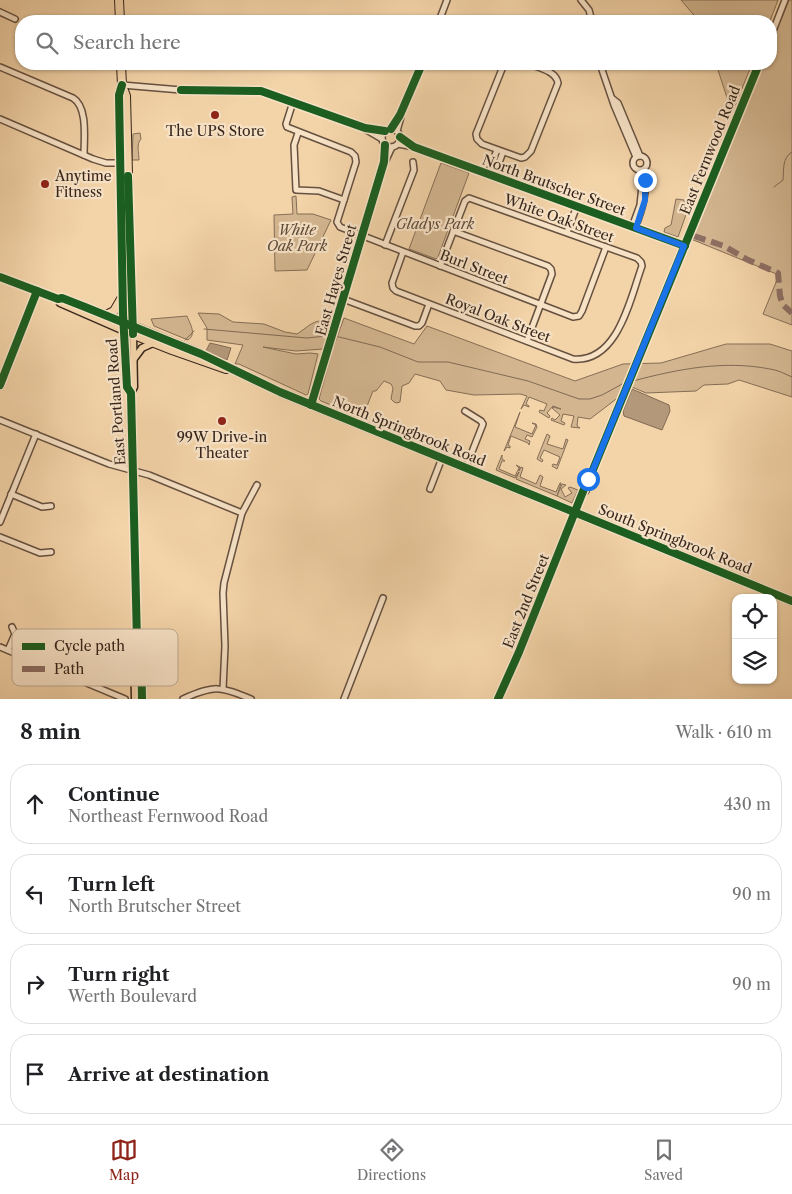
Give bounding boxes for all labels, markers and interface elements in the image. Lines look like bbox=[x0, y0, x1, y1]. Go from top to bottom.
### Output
search box bbox=[15, 15, 777, 70]
icon: search bbox=[33, 29, 61, 57]
text: Search here bbox=[73, 31, 181, 54]
street label: East Fernwood Road bbox=[676, 82, 744, 217]
marker: The UPS Store bbox=[209, 109, 221, 121]
place label: The UPS Store bbox=[166, 122, 264, 140]
street label: North Brutscher Street bbox=[480, 151, 628, 219]
place label: Anytime Fitness bbox=[54, 167, 112, 201]
route end bbox=[634, 169, 657, 192]
marker: Anytime Fitness bbox=[39, 178, 51, 190]
street label: White Oak Street bbox=[501, 189, 616, 246]
park label: Gladys Park bbox=[396, 215, 475, 233]
park label: White Oak Park bbox=[267, 221, 328, 255]
street label: East Hayes Street bbox=[311, 222, 361, 338]
street label: Burl Street bbox=[437, 246, 511, 288]
street label: Royal Oak Street bbox=[443, 290, 553, 346]
street label: East Portland Road bbox=[103, 337, 129, 466]
street label: North Springbrook Road bbox=[330, 392, 489, 470]
marker: 99W Drive-in Theater bbox=[216, 415, 228, 427]
place label: 99W Drive-in Theater bbox=[177, 428, 268, 462]
route start bbox=[577, 468, 600, 491]
street label: South Springbrook Road bbox=[596, 500, 755, 578]
street label: East 2nd Street bbox=[499, 551, 553, 651]
map controls bbox=[732, 594, 777, 684]
button: locate bbox=[732, 594, 777, 639]
legend bbox=[12, 629, 178, 686]
text: Cycle path bbox=[54, 637, 125, 655]
button: layers bbox=[732, 639, 777, 684]
text: Path bbox=[54, 660, 84, 678]
text: 8 min bbox=[20, 719, 81, 744]
text: Walk · 610 m bbox=[675, 722, 772, 742]
text: Continue bbox=[68, 783, 160, 806]
icon: ahead bbox=[21, 790, 49, 818]
text: 430 m bbox=[724, 794, 771, 814]
text: Northeast Fernwood Road bbox=[68, 806, 268, 826]
text: Turn left bbox=[68, 873, 155, 896]
icon: left bbox=[21, 880, 49, 908]
text: 90 m bbox=[732, 884, 771, 904]
text: North Brutscher Street bbox=[68, 896, 241, 916]
text: Turn right bbox=[68, 963, 169, 986]
icon: right bbox=[21, 970, 49, 998]
text: 90 m bbox=[732, 974, 771, 994]
text: Werth Boulevard bbox=[68, 986, 197, 1006]
icon: arrive bbox=[21, 1060, 49, 1088]
text: Arrive at destination bbox=[68, 1063, 269, 1086]
tab: Map bbox=[109, 1136, 139, 1184]
tab: Directions bbox=[357, 1136, 426, 1184]
tab: Saved bbox=[644, 1136, 683, 1184]

